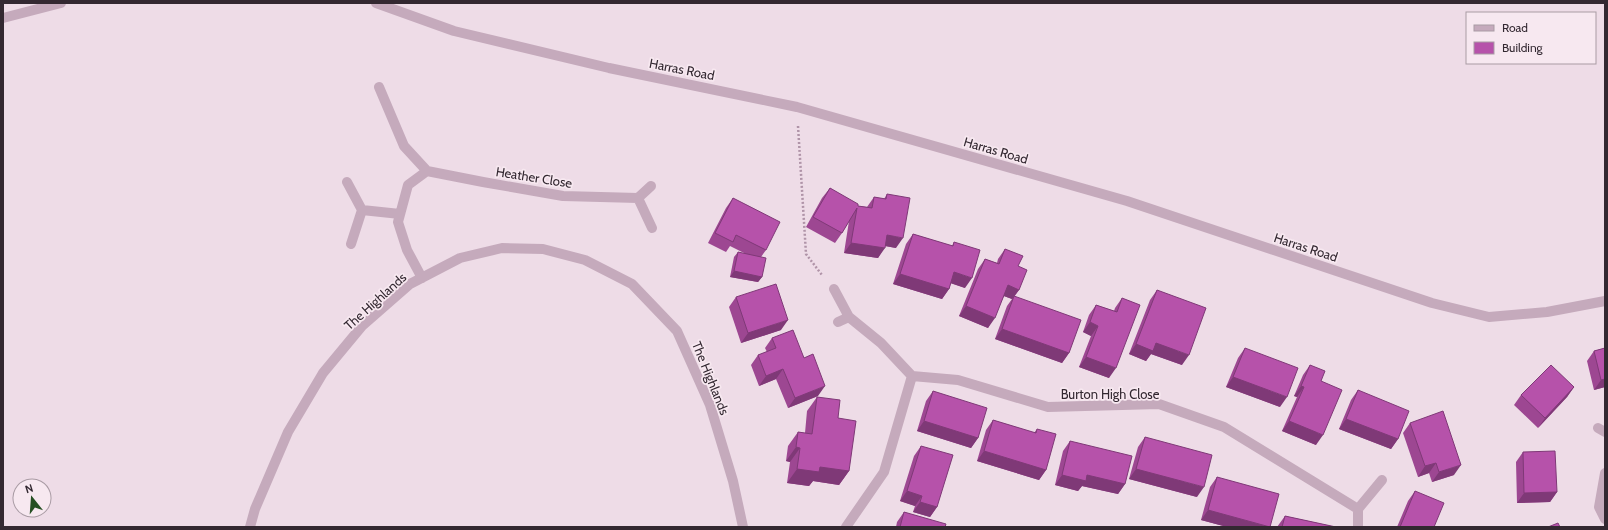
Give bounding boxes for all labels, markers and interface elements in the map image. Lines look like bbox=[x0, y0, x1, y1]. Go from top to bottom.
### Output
legend bbox=[1466, 12, 1596, 64]
text: Road bbox=[1502, 20, 1528, 35]
text: Building bbox=[1502, 40, 1544, 55]
street label: Harras Road bbox=[648, 55, 716, 83]
street label: Harras Road bbox=[962, 133, 1030, 167]
street label: Heather Close bbox=[495, 163, 574, 191]
street label: Harras Road bbox=[1272, 229, 1340, 265]
street label: The Highlands bbox=[341, 269, 410, 333]
street label: The Highlands bbox=[689, 339, 733, 418]
street label: Burton High Close bbox=[1061, 386, 1160, 402]
north arrow bbox=[12, 478, 52, 518]
text: N bbox=[23, 481, 35, 496]

